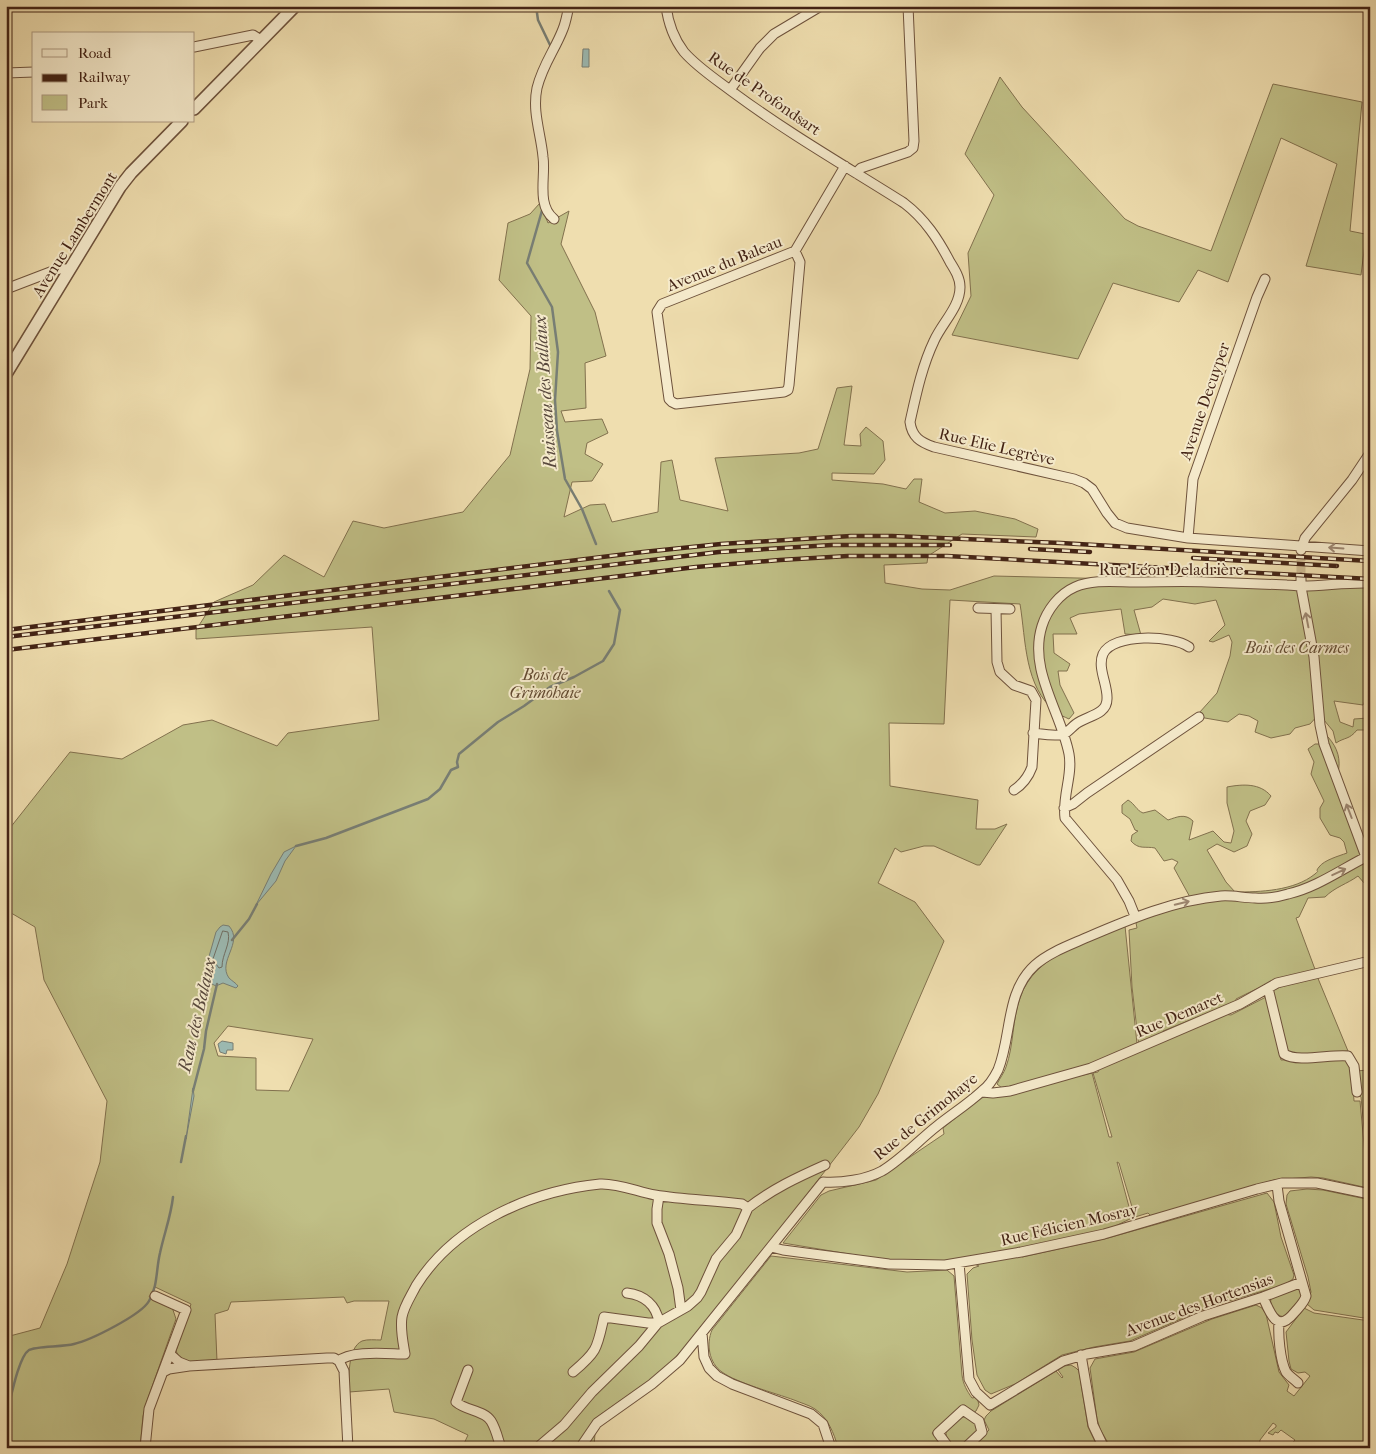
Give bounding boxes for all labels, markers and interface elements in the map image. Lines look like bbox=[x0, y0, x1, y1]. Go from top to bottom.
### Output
legend bbox=[32, 32, 195, 122]
text: Road bbox=[78, 44, 112, 62]
street label: Rue de Profondsart bbox=[705, 48, 825, 139]
text: Railway bbox=[78, 68, 131, 86]
text: Park bbox=[78, 94, 108, 112]
street label: Avenue Lambermont bbox=[28, 168, 121, 301]
street label: Avenue du Baleau bbox=[663, 232, 785, 296]
water label: Ruisseau des Ballaux bbox=[530, 314, 561, 470]
street label: Avenue Decuyper bbox=[1175, 340, 1234, 463]
street label: Rue Elie Legrève bbox=[937, 424, 1057, 469]
one-way arrow bbox=[1328, 544, 1344, 553]
street label: Rue Léon Deladrière bbox=[1099, 560, 1243, 579]
one-way arrow bbox=[1302, 612, 1311, 628]
park label: Bois des Carmes bbox=[1244, 638, 1350, 657]
park label: Bois de Grimohaie bbox=[510, 665, 581, 702]
one-way arrow bbox=[1344, 804, 1353, 820]
one-way arrow bbox=[1331, 867, 1346, 876]
one-way arrow bbox=[1174, 898, 1190, 908]
water label: Rau des Balaux bbox=[174, 955, 221, 1075]
street label: Rue Demaret bbox=[1133, 987, 1226, 1041]
street label: Rue de Grimohaye bbox=[870, 1069, 981, 1164]
street label: Rue Félicien Mosray bbox=[999, 1199, 1140, 1250]
street label: Avenue des Hortensias bbox=[1122, 1269, 1275, 1340]

